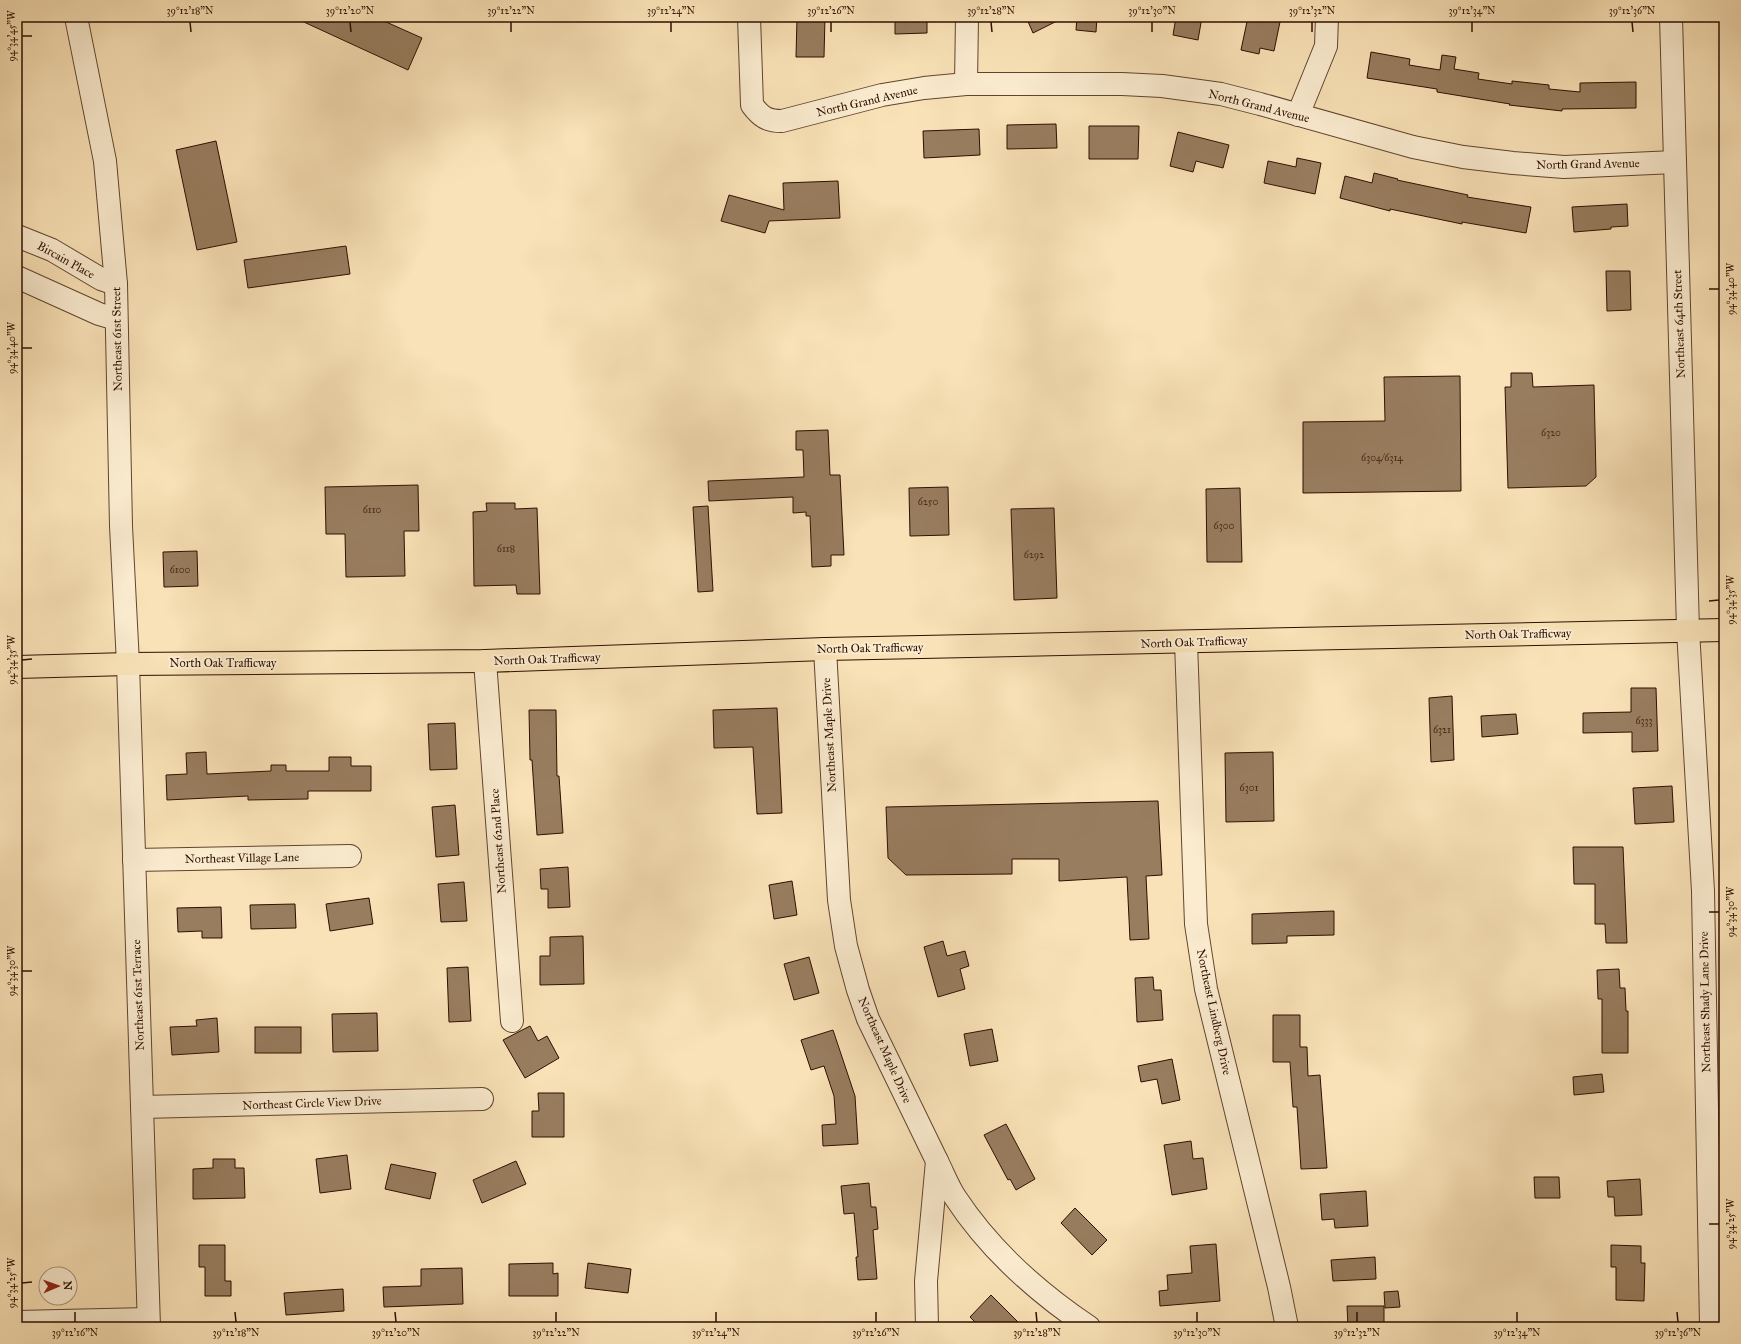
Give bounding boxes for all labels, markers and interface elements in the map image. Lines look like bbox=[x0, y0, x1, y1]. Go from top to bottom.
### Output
text: 39°12'18"N bbox=[167, 5, 214, 17]
text: 39°12'20"N bbox=[326, 5, 375, 17]
text: 39°12'22"N bbox=[487, 5, 535, 17]
text: 39°12'24"N bbox=[647, 5, 696, 17]
text: 39°12'26"N bbox=[807, 5, 855, 17]
text: 39°12'28"N bbox=[967, 5, 1015, 17]
text: 39°12'30"N bbox=[1128, 5, 1176, 17]
text: 39°12'32"N bbox=[1289, 5, 1336, 17]
text: 39°12'34"N bbox=[1448, 5, 1496, 17]
text: 39°12'36"N bbox=[1609, 5, 1656, 17]
text: 94°34'45"W bbox=[6, 10, 18, 62]
street label: North Grand Avenue bbox=[815, 83, 919, 119]
street label: North Grand Avenue bbox=[1207, 87, 1311, 125]
street label: North Grand Avenue bbox=[1536, 156, 1640, 172]
street label: Bircain Place bbox=[35, 239, 97, 281]
text: 94°34'40"W bbox=[1725, 262, 1737, 315]
street label: Northeast 64th Street bbox=[1670, 269, 1688, 379]
street label: Northeast 61st Street bbox=[109, 286, 125, 391]
text: 94°34'40"W bbox=[6, 321, 18, 374]
house number: 6320 bbox=[1541, 427, 1561, 439]
house number: 6304/6314 bbox=[1361, 452, 1403, 464]
house number: 6250 bbox=[918, 496, 938, 508]
house number: 6110 bbox=[363, 504, 382, 516]
house number: 6300 bbox=[1214, 520, 1235, 532]
house number: 6118 bbox=[497, 543, 515, 555]
house number: 6292 bbox=[1024, 549, 1044, 561]
house number: 6100 bbox=[170, 564, 190, 576]
text: 94°34'35"W bbox=[1725, 575, 1737, 625]
street label: North Oak Trafficway bbox=[1464, 626, 1572, 642]
street label: North Oak Trafficway bbox=[1140, 633, 1248, 651]
text: 94°34'35"W bbox=[6, 635, 18, 685]
street label: North Oak Trafficway bbox=[816, 640, 924, 656]
street label: North Oak Trafficway bbox=[493, 650, 601, 668]
street label: North Oak Trafficway bbox=[170, 656, 277, 670]
street label: Northeast Maple Drive bbox=[819, 677, 839, 793]
house number: 6333 bbox=[1635, 715, 1653, 727]
house number: 6321 bbox=[1433, 724, 1451, 736]
house number: 6301 bbox=[1240, 782, 1258, 794]
street label: Northeast 62nd Place bbox=[487, 788, 509, 894]
street label: Northeast Village Lane bbox=[185, 850, 299, 867]
text: 94°34'30"W bbox=[1725, 886, 1737, 937]
street label: Northeast Shady Lane Drive bbox=[1697, 931, 1713, 1073]
street label: Northeast 61st Terrace bbox=[129, 939, 147, 1051]
text: 94°34'30"W bbox=[6, 945, 18, 996]
street label: Northeast Lindberg Drive bbox=[1193, 948, 1234, 1077]
street label: Northeast Maple Drive bbox=[855, 995, 915, 1105]
street label: Northeast Circle View Drive bbox=[242, 1094, 382, 1112]
text: 94°34'25"W bbox=[1725, 1198, 1737, 1249]
text: 94°34'25"W bbox=[6, 1257, 18, 1308]
north arrow bbox=[38, 1266, 78, 1306]
text: N bbox=[61, 1281, 74, 1291]
text: 39°12'16"N bbox=[52, 1327, 99, 1339]
text: 39°12'18"N bbox=[213, 1327, 260, 1339]
text: 39°12'20"N bbox=[372, 1327, 421, 1339]
text: 39°12'22"N bbox=[532, 1327, 580, 1339]
text: 39°12'24"N bbox=[692, 1327, 741, 1339]
text: 39°12'26"N bbox=[852, 1327, 900, 1339]
text: 39°12'28"N bbox=[1013, 1327, 1061, 1339]
text: 39°12'30"N bbox=[1173, 1327, 1221, 1339]
text: 39°12'32"N bbox=[1334, 1327, 1381, 1339]
text: 39°12'34"N bbox=[1493, 1327, 1541, 1339]
text: 39°12'36"N bbox=[1655, 1327, 1702, 1339]

